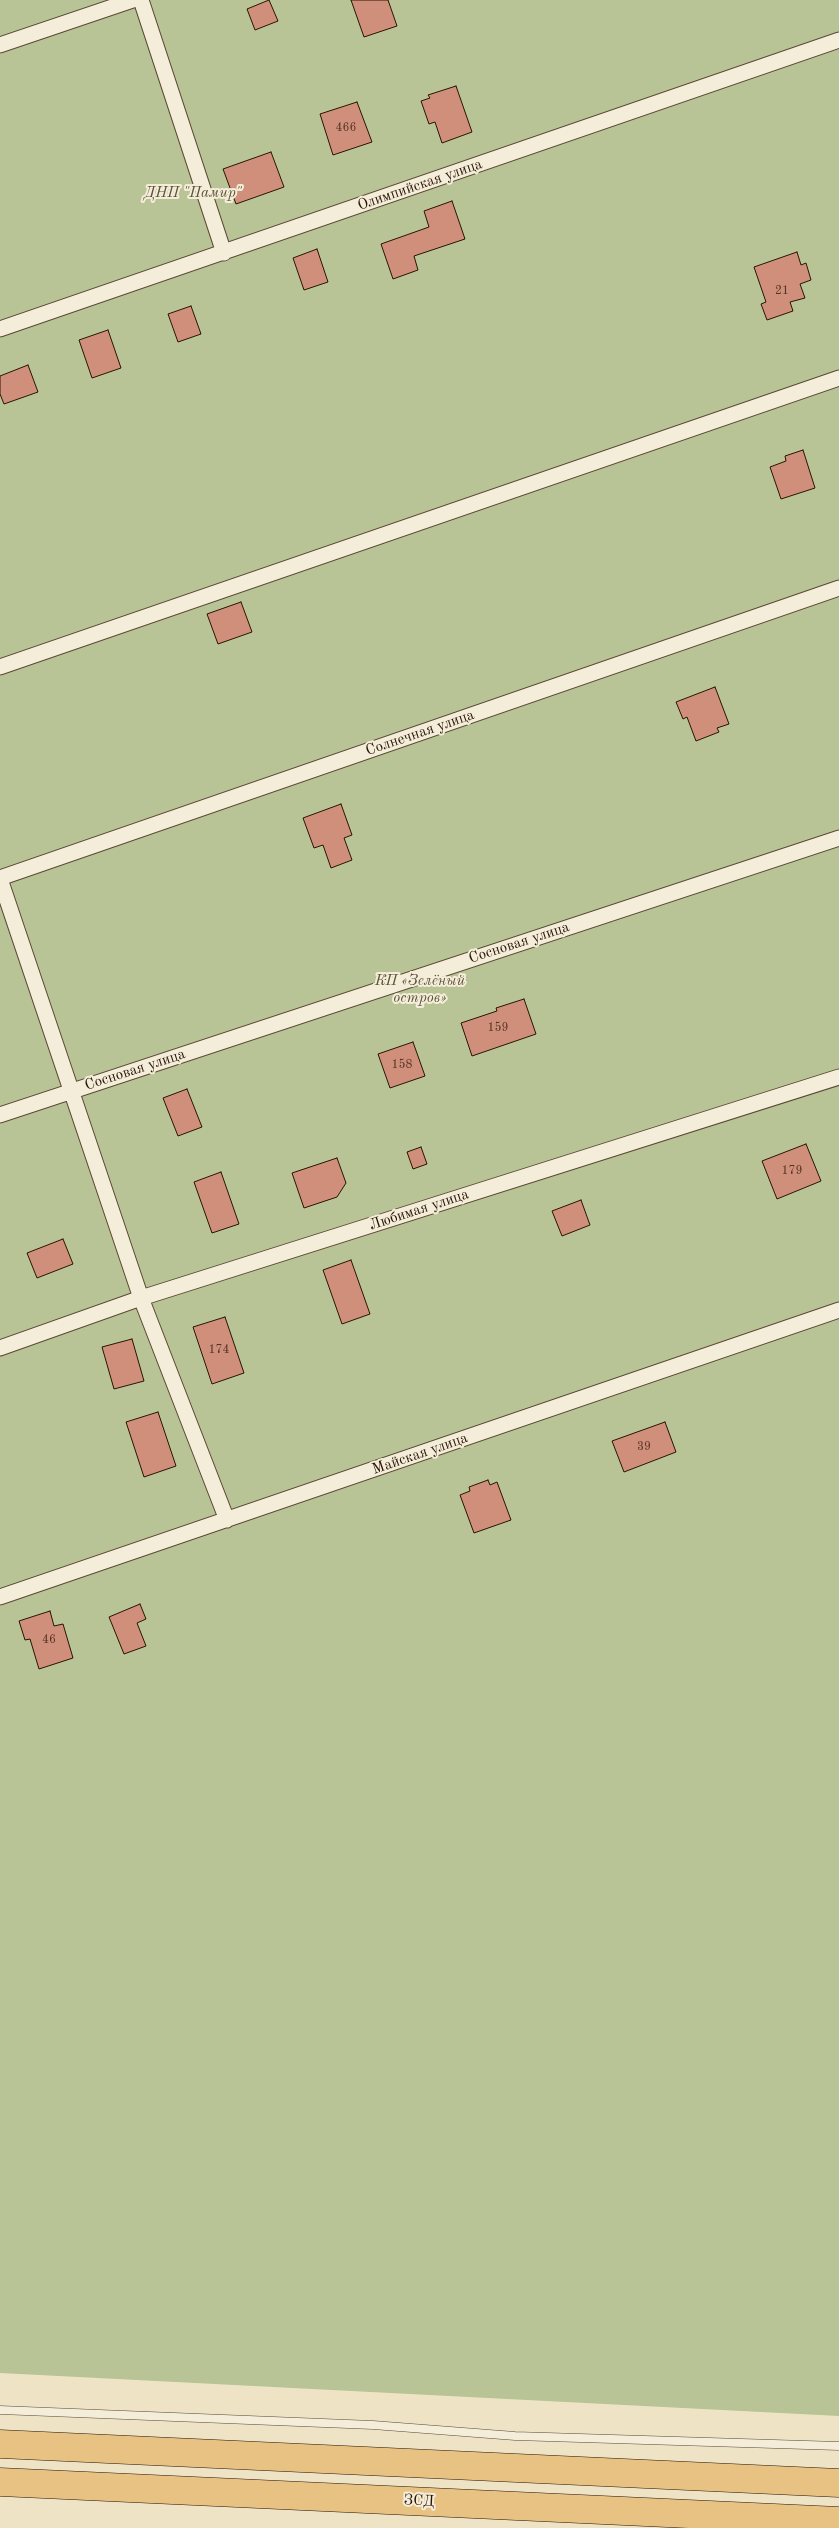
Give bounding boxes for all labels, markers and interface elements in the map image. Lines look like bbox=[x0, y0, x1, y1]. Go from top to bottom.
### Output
house number: 466 bbox=[336, 121, 356, 135]
street label: Олимпийская улица bbox=[355, 155, 485, 215]
park label: ДНП "Памир" bbox=[144, 184, 242, 202]
house number: 21 bbox=[775, 284, 789, 298]
street label: Солнечная улица bbox=[363, 706, 477, 760]
street label: Сосновая улица bbox=[466, 918, 572, 968]
park label: КП «Зелёный остров» bbox=[375, 972, 465, 1007]
house number: 159 bbox=[488, 1021, 508, 1035]
street label: Сосновая улица bbox=[82, 1045, 188, 1095]
house number: 158 bbox=[392, 1058, 412, 1072]
house number: 179 bbox=[782, 1164, 802, 1178]
street label: Любимая улица bbox=[367, 1185, 471, 1235]
house number: 174 bbox=[209, 1343, 229, 1357]
street label: Майская улица bbox=[370, 1429, 470, 1479]
house number: 39 bbox=[637, 1440, 651, 1454]
house number: 46 bbox=[42, 1633, 56, 1647]
street label: ЗСД bbox=[403, 2491, 435, 2511]

